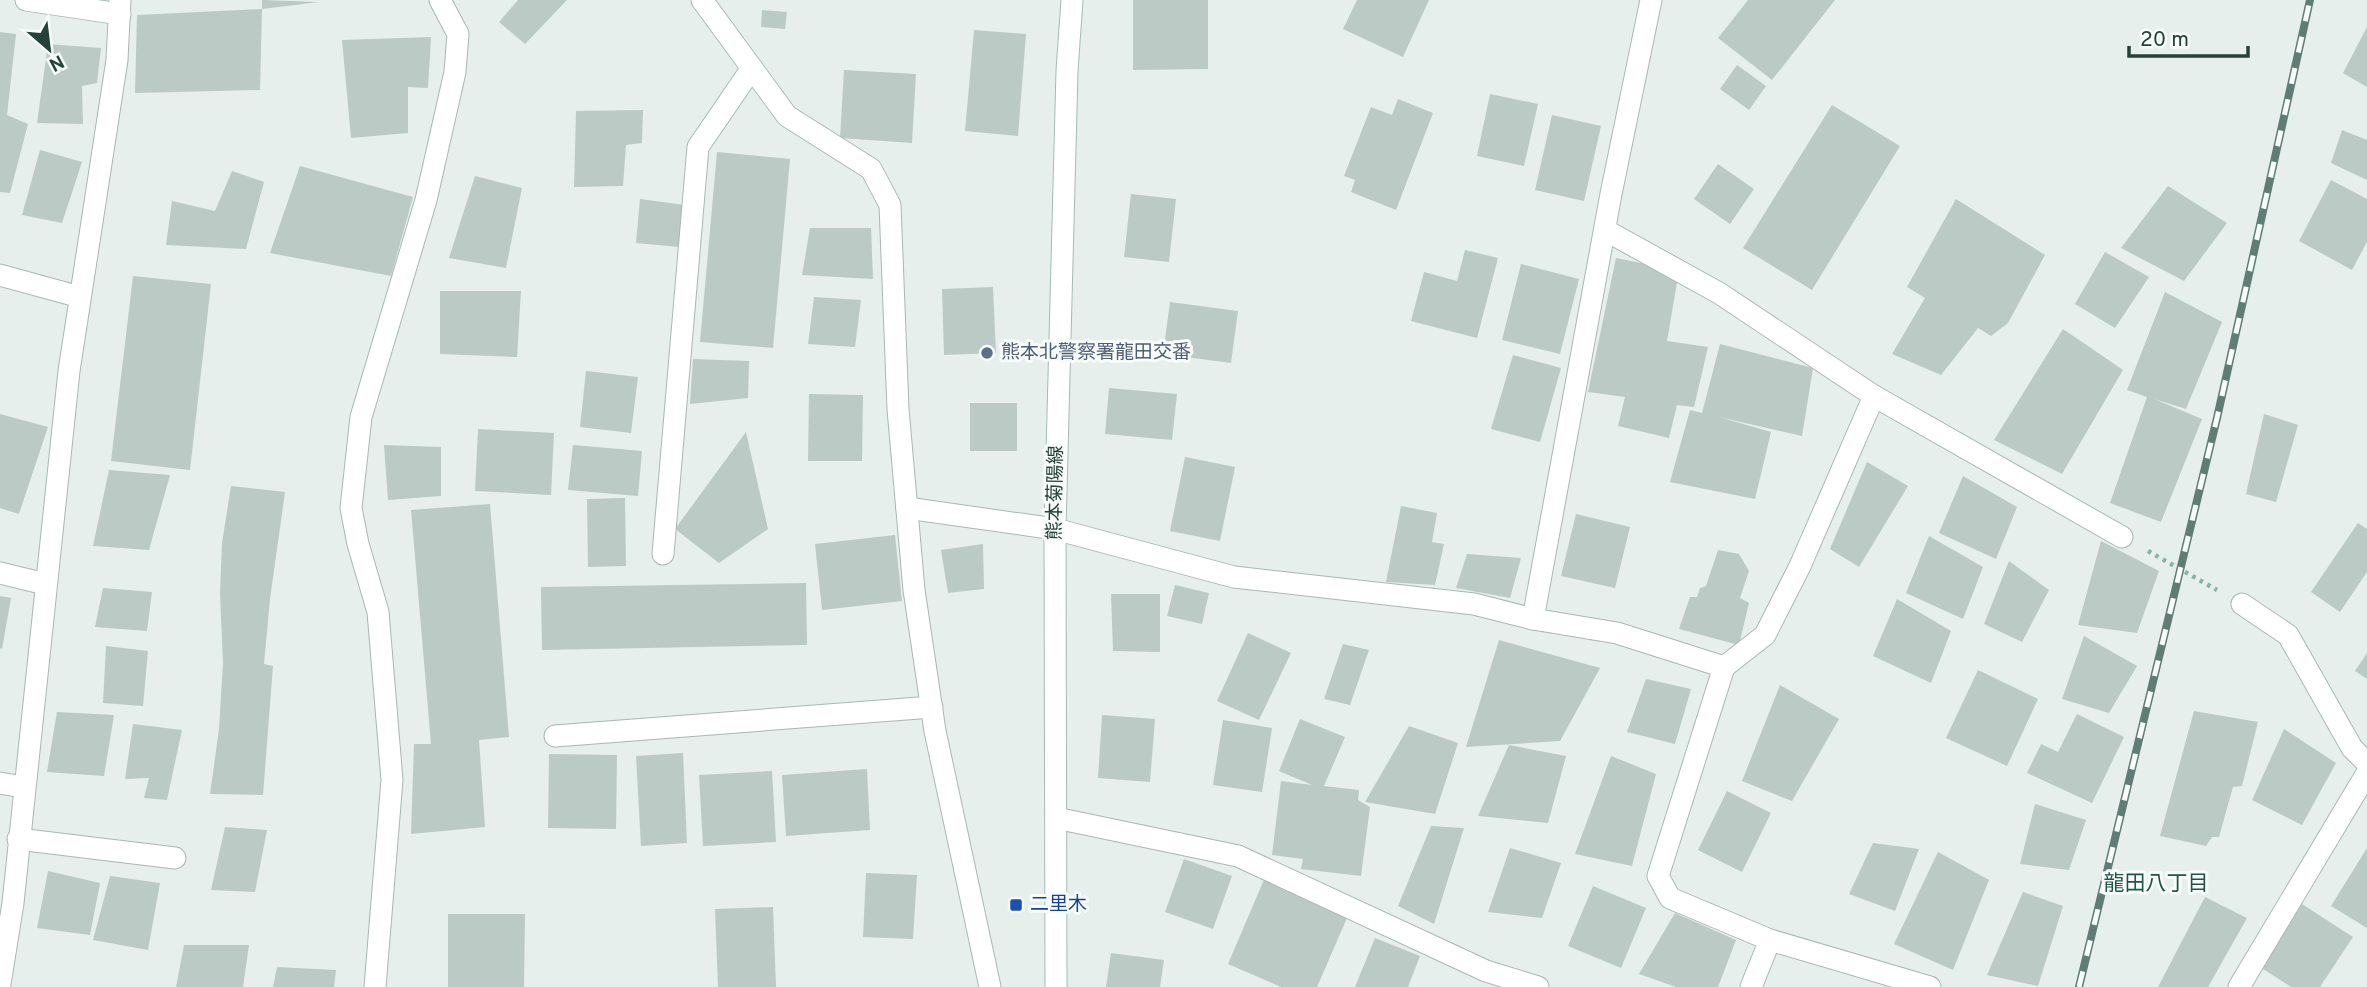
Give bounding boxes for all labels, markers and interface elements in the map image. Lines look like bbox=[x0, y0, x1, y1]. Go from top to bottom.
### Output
north arrow bbox=[14, 14, 84, 84]
scale bar bbox=[2129, 14, 2248, 58]
text: 20 m bbox=[2140, 27, 2189, 54]
text: N bbox=[44, 48, 68, 76]
place label: 熊本北警察署龍田交番 bbox=[1001, 341, 1191, 365]
marker: 熊本北警察署龍田交番 bbox=[979, 345, 995, 361]
street label: 熊本菊陽線 bbox=[1043, 445, 1069, 541]
district label: 龍田八丁目 bbox=[2104, 871, 2209, 898]
place label: 二里木 bbox=[1030, 893, 1087, 917]
marker: 二里木 bbox=[1008, 897, 1024, 913]

